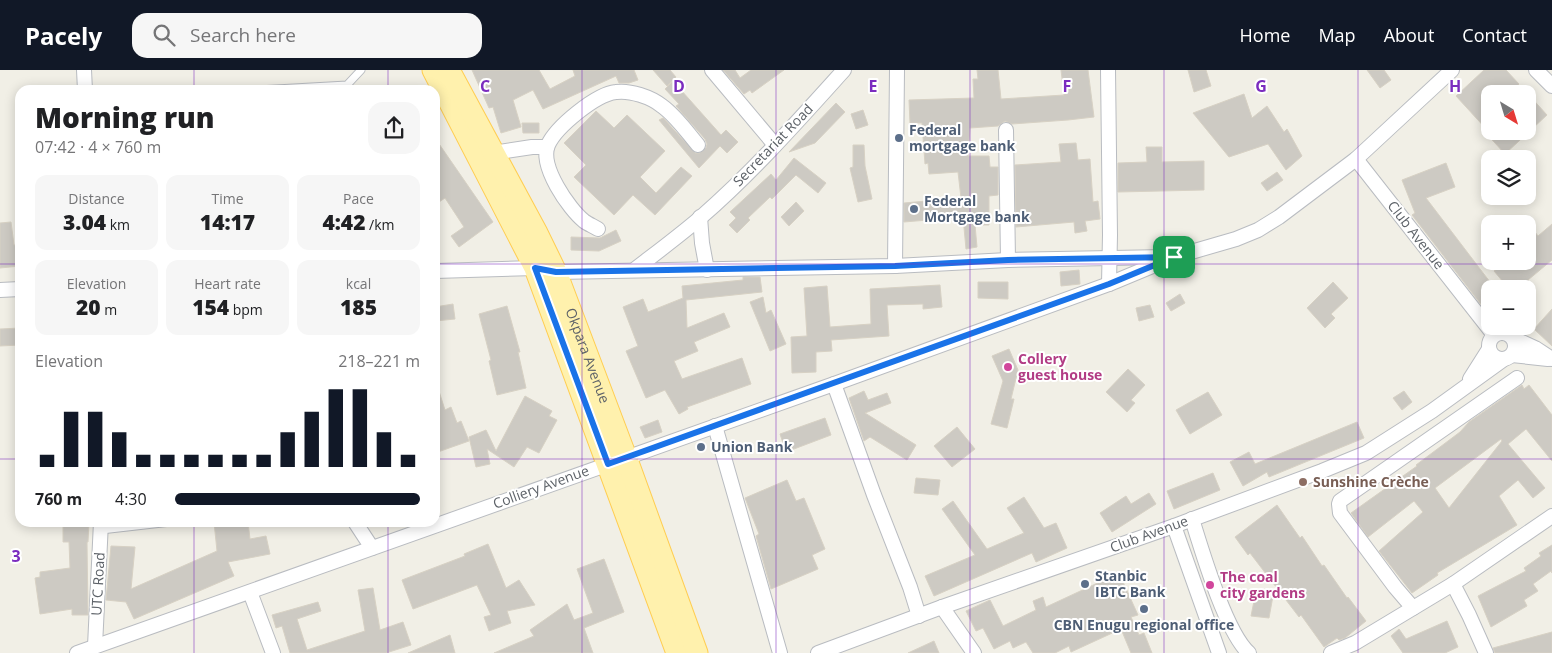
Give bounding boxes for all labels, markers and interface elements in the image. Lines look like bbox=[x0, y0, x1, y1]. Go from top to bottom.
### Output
search box bbox=[132, 13, 482, 58]
text: Pacely bbox=[25, 19, 102, 52]
icon: search bbox=[150, 21, 178, 49]
text: Search here bbox=[190, 22, 296, 48]
text: Home bbox=[1240, 23, 1290, 47]
text: Map bbox=[1318, 23, 1356, 47]
text: About bbox=[1384, 23, 1434, 47]
text: Contact bbox=[1462, 23, 1527, 47]
text: C bbox=[480, 75, 490, 97]
text: D bbox=[673, 75, 685, 97]
text: E bbox=[869, 75, 878, 97]
text: F bbox=[1063, 75, 1071, 97]
text: G bbox=[1255, 75, 1267, 97]
text: H bbox=[1449, 75, 1461, 97]
north arrow bbox=[1481, 85, 1536, 140]
map controls bbox=[1481, 85, 1536, 335]
text: Morning run bbox=[35, 98, 215, 136]
street label: Secretariat Road bbox=[728, 99, 817, 190]
button: share bbox=[368, 102, 420, 154]
place label: Federal mortgage bank bbox=[909, 120, 1016, 155]
marker: Federal mortgage bank bbox=[893, 132, 905, 144]
text: 07:42 · 4 × 760 m bbox=[35, 136, 161, 158]
button: layers bbox=[1481, 150, 1536, 205]
text: Distance bbox=[68, 189, 125, 208]
text: Time bbox=[211, 189, 244, 208]
text: Pace bbox=[343, 189, 374, 208]
place label: Federal Mortgage bank bbox=[924, 191, 1030, 226]
street label: Club Avenue bbox=[1384, 197, 1449, 273]
marker: Federal Mortgage bank bbox=[908, 203, 920, 215]
text: 3.04 bbox=[63, 208, 106, 236]
text: 14:17 bbox=[200, 208, 255, 236]
text: 4:42 bbox=[322, 208, 365, 236]
text: km bbox=[106, 215, 130, 234]
text: /km bbox=[365, 215, 395, 234]
button: + bbox=[1481, 215, 1536, 270]
pin bbox=[1153, 236, 1195, 278]
icon: arrive bbox=[1160, 243, 1188, 271]
text: Elevation bbox=[67, 274, 126, 293]
text: Heart rate bbox=[194, 274, 261, 293]
text: kcal bbox=[346, 274, 371, 293]
button: − bbox=[1481, 280, 1536, 335]
text: 20 bbox=[76, 293, 101, 321]
text: 154 bbox=[192, 293, 229, 321]
text: 185 bbox=[340, 293, 377, 321]
text: m bbox=[101, 300, 117, 319]
text: bpm bbox=[229, 300, 263, 319]
street label: Okpara Avenue bbox=[561, 305, 615, 406]
place label: Collery guest house bbox=[1018, 349, 1102, 384]
text: Elevation bbox=[35, 350, 103, 372]
text: 218–221 m bbox=[338, 350, 420, 372]
marker: Collery guest house bbox=[1002, 361, 1014, 373]
place label: Union Bank bbox=[711, 437, 793, 456]
marker: Union Bank bbox=[695, 441, 707, 453]
street label: Colliery Avenue bbox=[490, 460, 592, 513]
place label: Sunshine Crèche bbox=[1313, 472, 1429, 491]
marker: Sunshine Crèche bbox=[1297, 476, 1309, 488]
text: 760 m bbox=[35, 488, 82, 510]
text: 4:30 bbox=[115, 488, 147, 510]
street label: Club Avenue bbox=[1107, 511, 1191, 556]
text: 3 bbox=[11, 545, 21, 567]
street label: UTC Road bbox=[86, 552, 109, 616]
place label: Stanbic IBTC Bank bbox=[1095, 566, 1166, 601]
place label: The coal city gardens bbox=[1220, 567, 1305, 602]
marker: Stanbic IBTC Bank bbox=[1079, 578, 1091, 590]
marker: The coal city gardens bbox=[1204, 579, 1216, 591]
marker: CBN Enugu regional office bbox=[1138, 603, 1150, 615]
place label: CBN Enugu regional office bbox=[1054, 615, 1234, 634]

